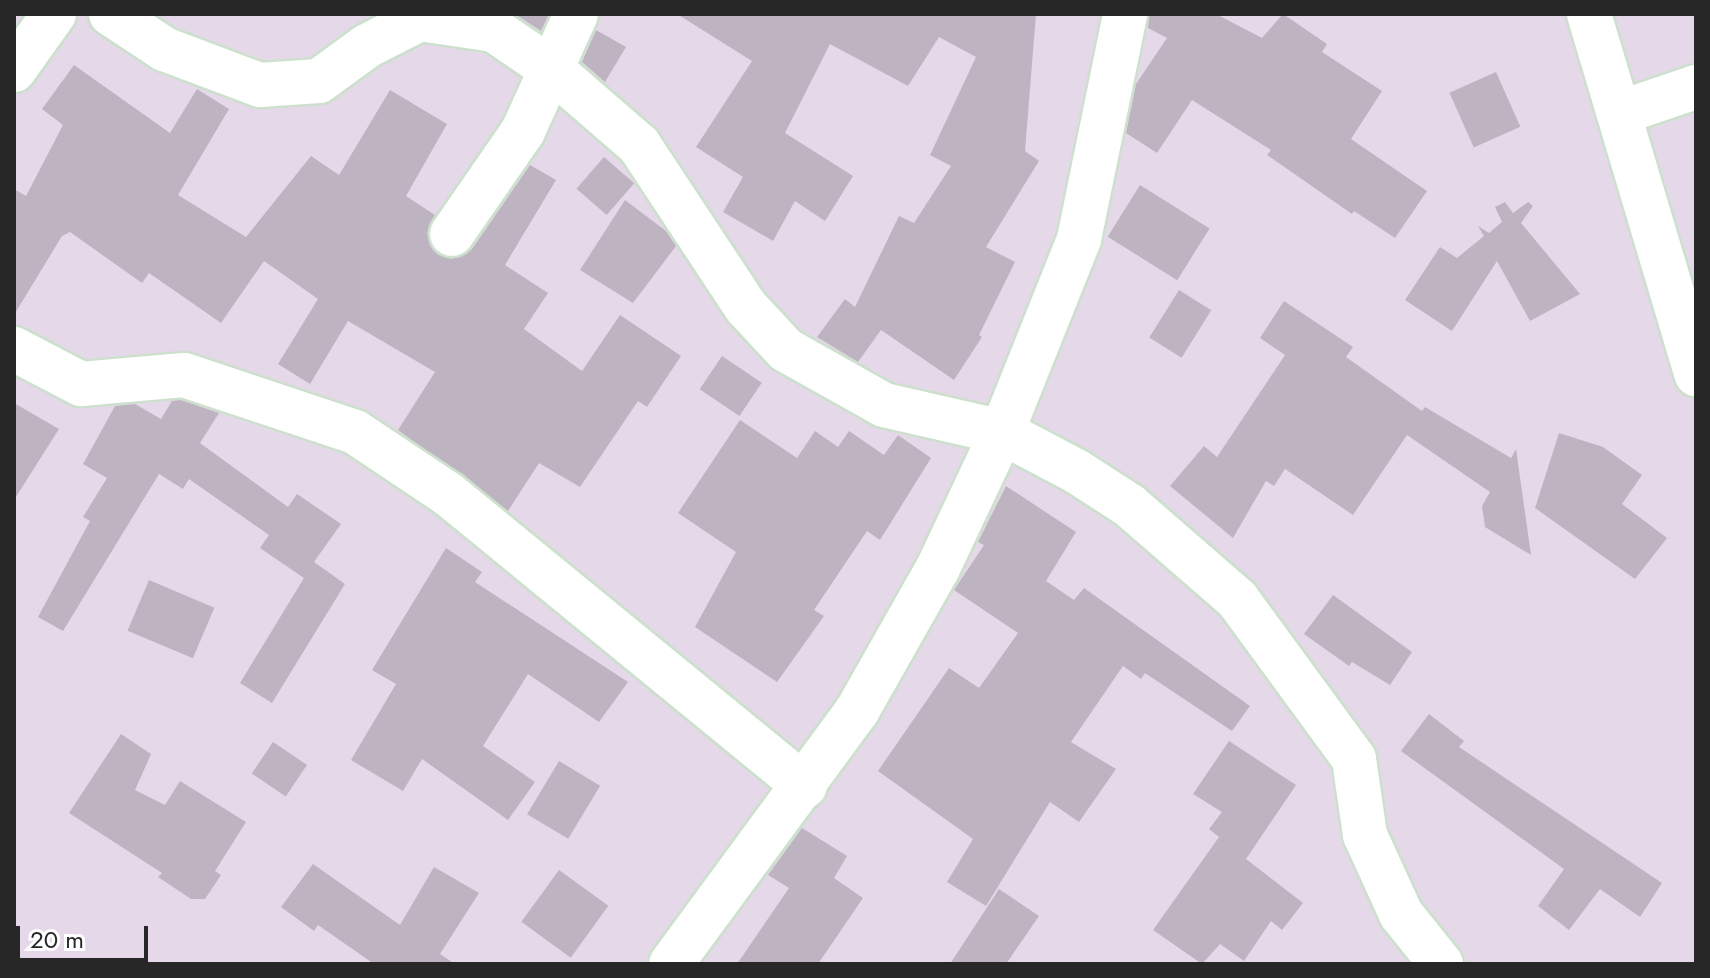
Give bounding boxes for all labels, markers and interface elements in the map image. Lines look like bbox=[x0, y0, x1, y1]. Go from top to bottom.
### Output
scale bar bbox=[20, 910, 152, 960]
text: 20 m bbox=[30, 922, 84, 957]

